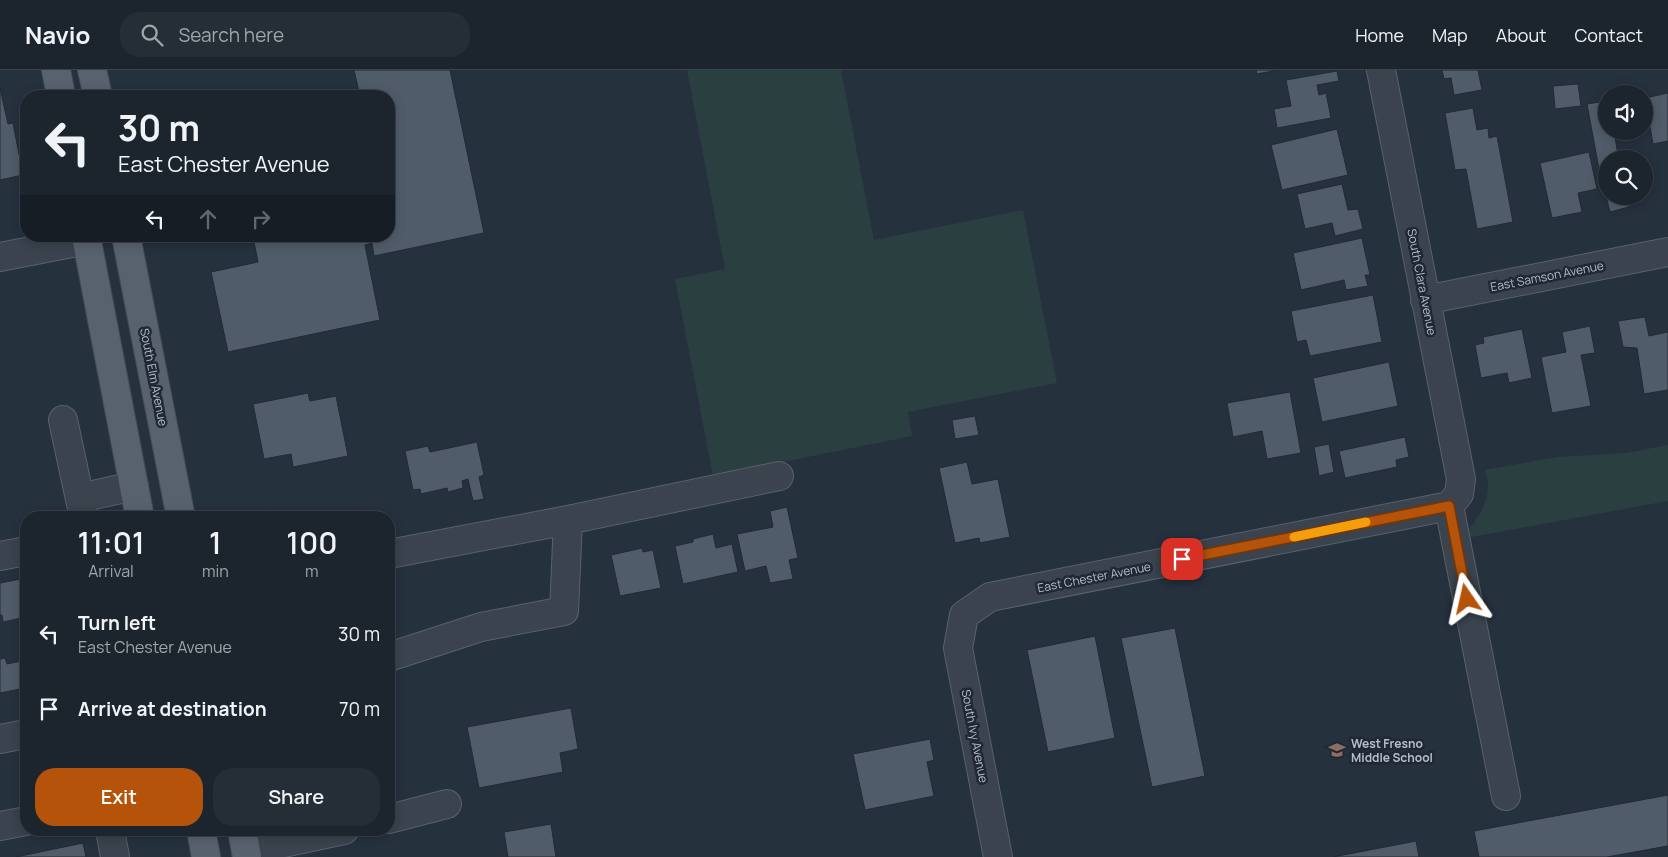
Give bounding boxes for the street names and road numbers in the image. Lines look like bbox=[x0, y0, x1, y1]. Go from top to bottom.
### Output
street label: South Clara Avenue bbox=[1403, 227, 1441, 337]
street label: East Samson Avenue bbox=[1489, 257, 1605, 295]
street label: South Elm Avenue bbox=[136, 327, 172, 427]
street label: East Chester Avenue bbox=[1036, 558, 1152, 596]
street label: South Ivy Avenue bbox=[958, 688, 992, 784]

